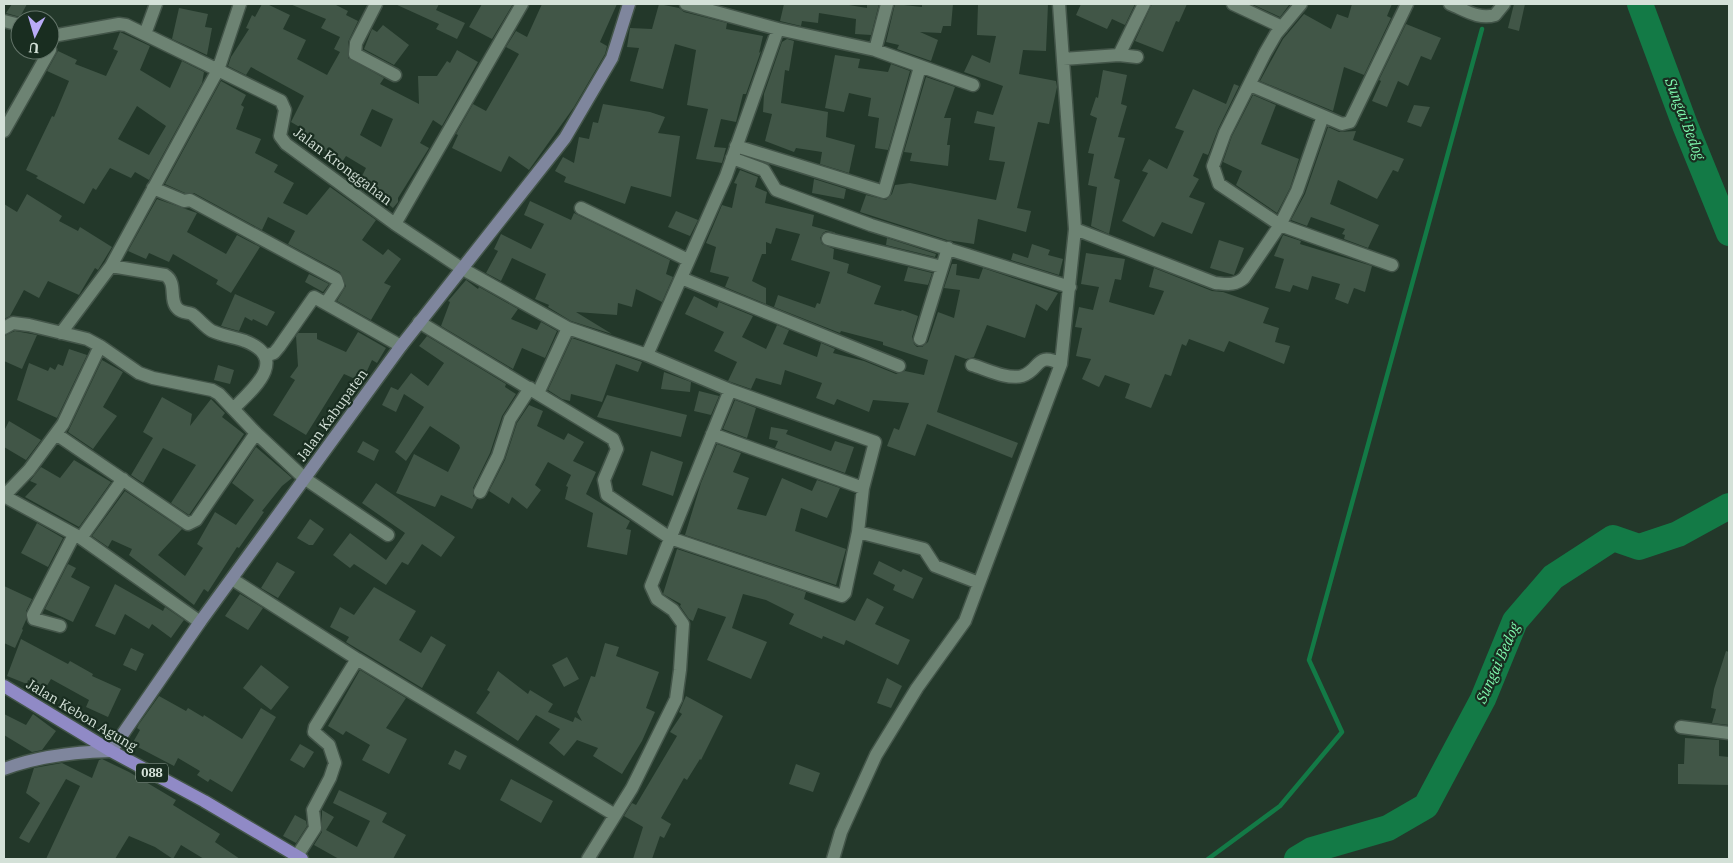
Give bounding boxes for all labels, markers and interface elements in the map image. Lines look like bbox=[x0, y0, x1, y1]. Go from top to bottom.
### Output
north arrow bbox=[10, 10, 60, 60]
text: U bbox=[27, 38, 40, 57]
water label: Sungai Bedog bbox=[1661, 74, 1710, 164]
street label: Jalan Kronggahan bbox=[290, 123, 396, 209]
street label: Jalan Kabupaten bbox=[292, 365, 372, 465]
water label: Sungai Bedog bbox=[1471, 619, 1524, 707]
street label: Jalan Kebon Agung bbox=[23, 675, 141, 755]
road number: 088 bbox=[136, 764, 168, 782]

